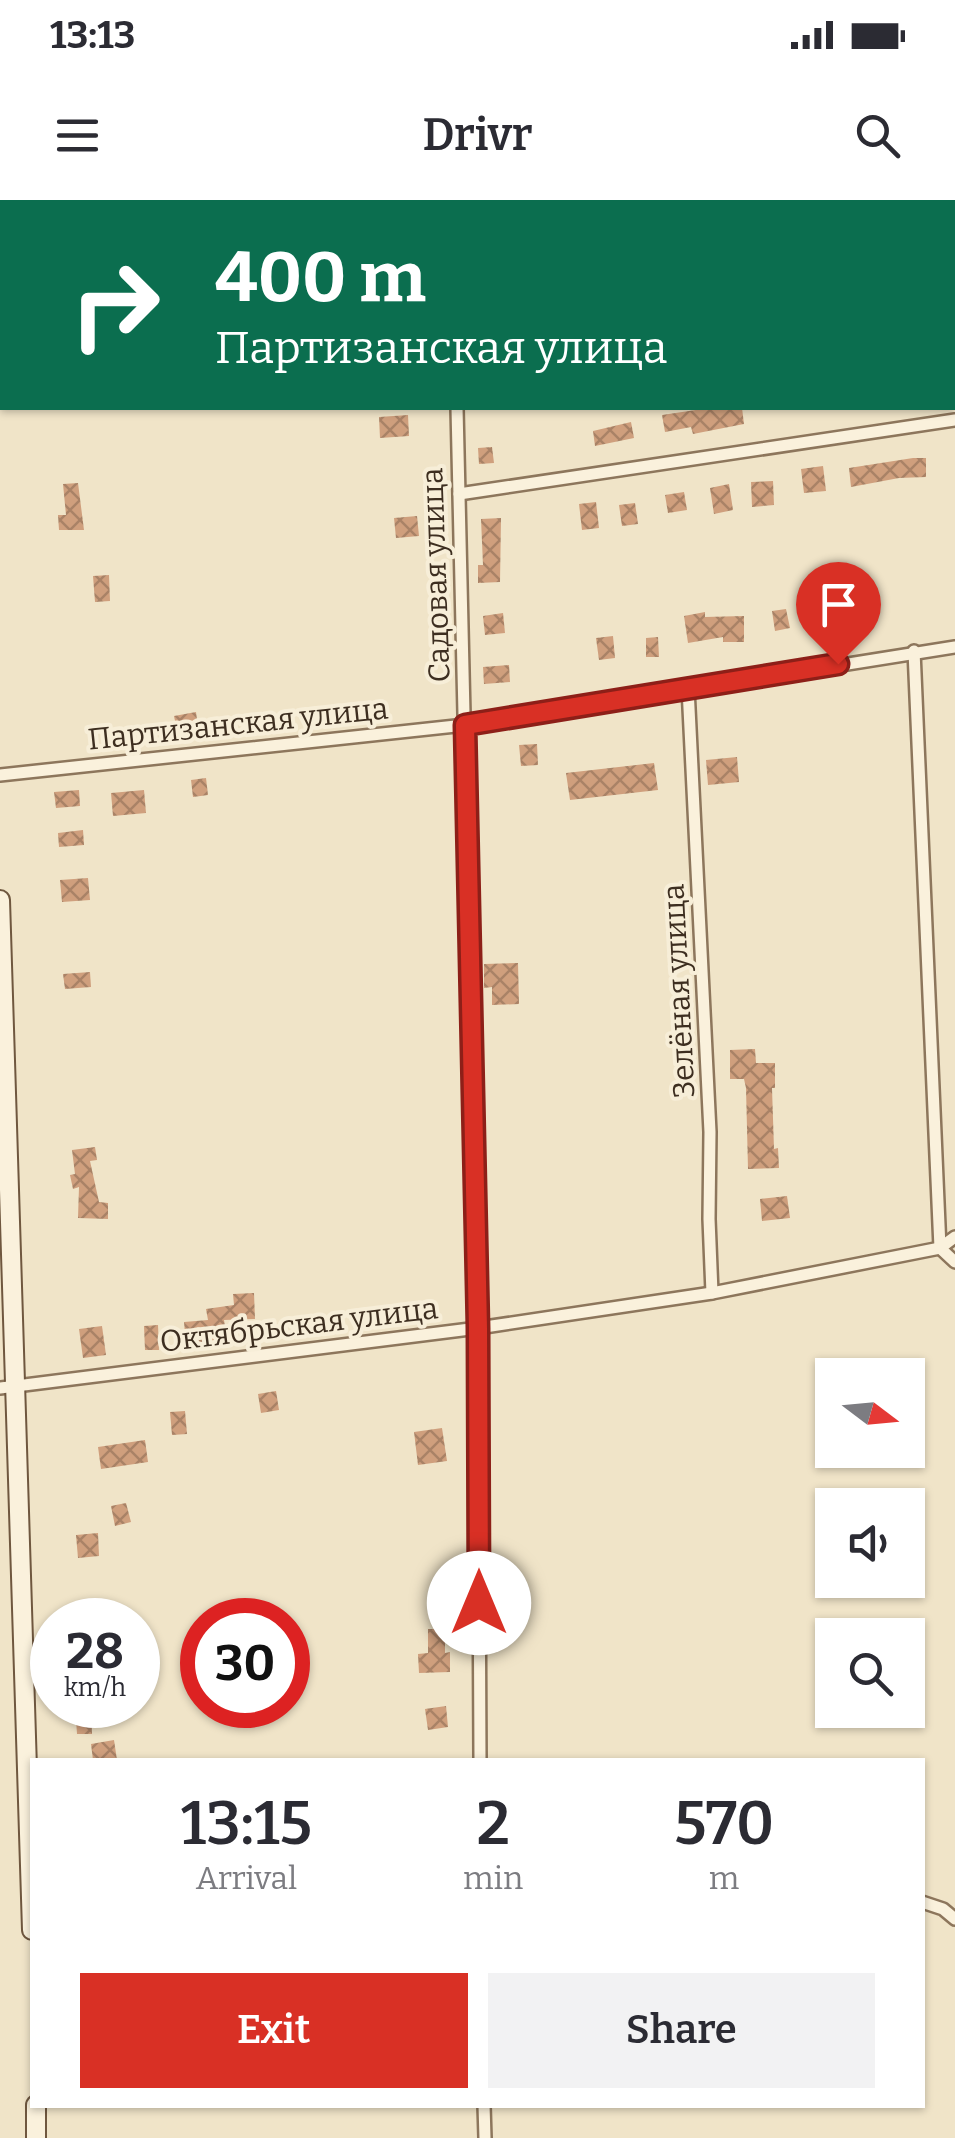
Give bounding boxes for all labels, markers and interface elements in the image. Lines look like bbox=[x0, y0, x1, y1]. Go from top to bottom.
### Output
text: 13:13 bbox=[50, 12, 135, 58]
icon: menu bbox=[50, 108, 105, 163]
text: Drivr bbox=[423, 108, 532, 162]
icon: search bbox=[850, 108, 905, 163]
text: 400 m bbox=[215, 236, 426, 320]
icon: right bbox=[50, 240, 180, 370]
text: Партизанская улица bbox=[215, 321, 668, 375]
street label: Садовая улица bbox=[414, 467, 458, 683]
pin bbox=[796, 562, 881, 665]
icon: arrive bbox=[811, 577, 866, 632]
street label: Партизанская улица bbox=[86, 690, 390, 758]
street label: Зелёная улица bbox=[655, 883, 703, 1099]
street label: Октябрьская улица bbox=[158, 1290, 440, 1360]
north arrow bbox=[815, 1358, 925, 1468]
map controls bbox=[815, 1358, 925, 1728]
button: sound bbox=[815, 1488, 925, 1598]
position arrow bbox=[427, 1551, 531, 1655]
speed limit sign: 30 bbox=[180, 1598, 310, 1728]
button: search bbox=[815, 1618, 925, 1728]
text: 28 bbox=[66, 1621, 124, 1681]
text: km/h bbox=[64, 1673, 126, 1703]
text: 13:15 bbox=[181, 1788, 312, 1860]
text: 2 bbox=[476, 1788, 510, 1860]
text: 570 bbox=[674, 1788, 774, 1860]
text: Arrival bbox=[196, 1859, 297, 1897]
text: min bbox=[463, 1859, 523, 1897]
text: m bbox=[709, 1859, 739, 1897]
button: Exit bbox=[80, 1973, 468, 2088]
button: Share bbox=[488, 1973, 875, 2088]

